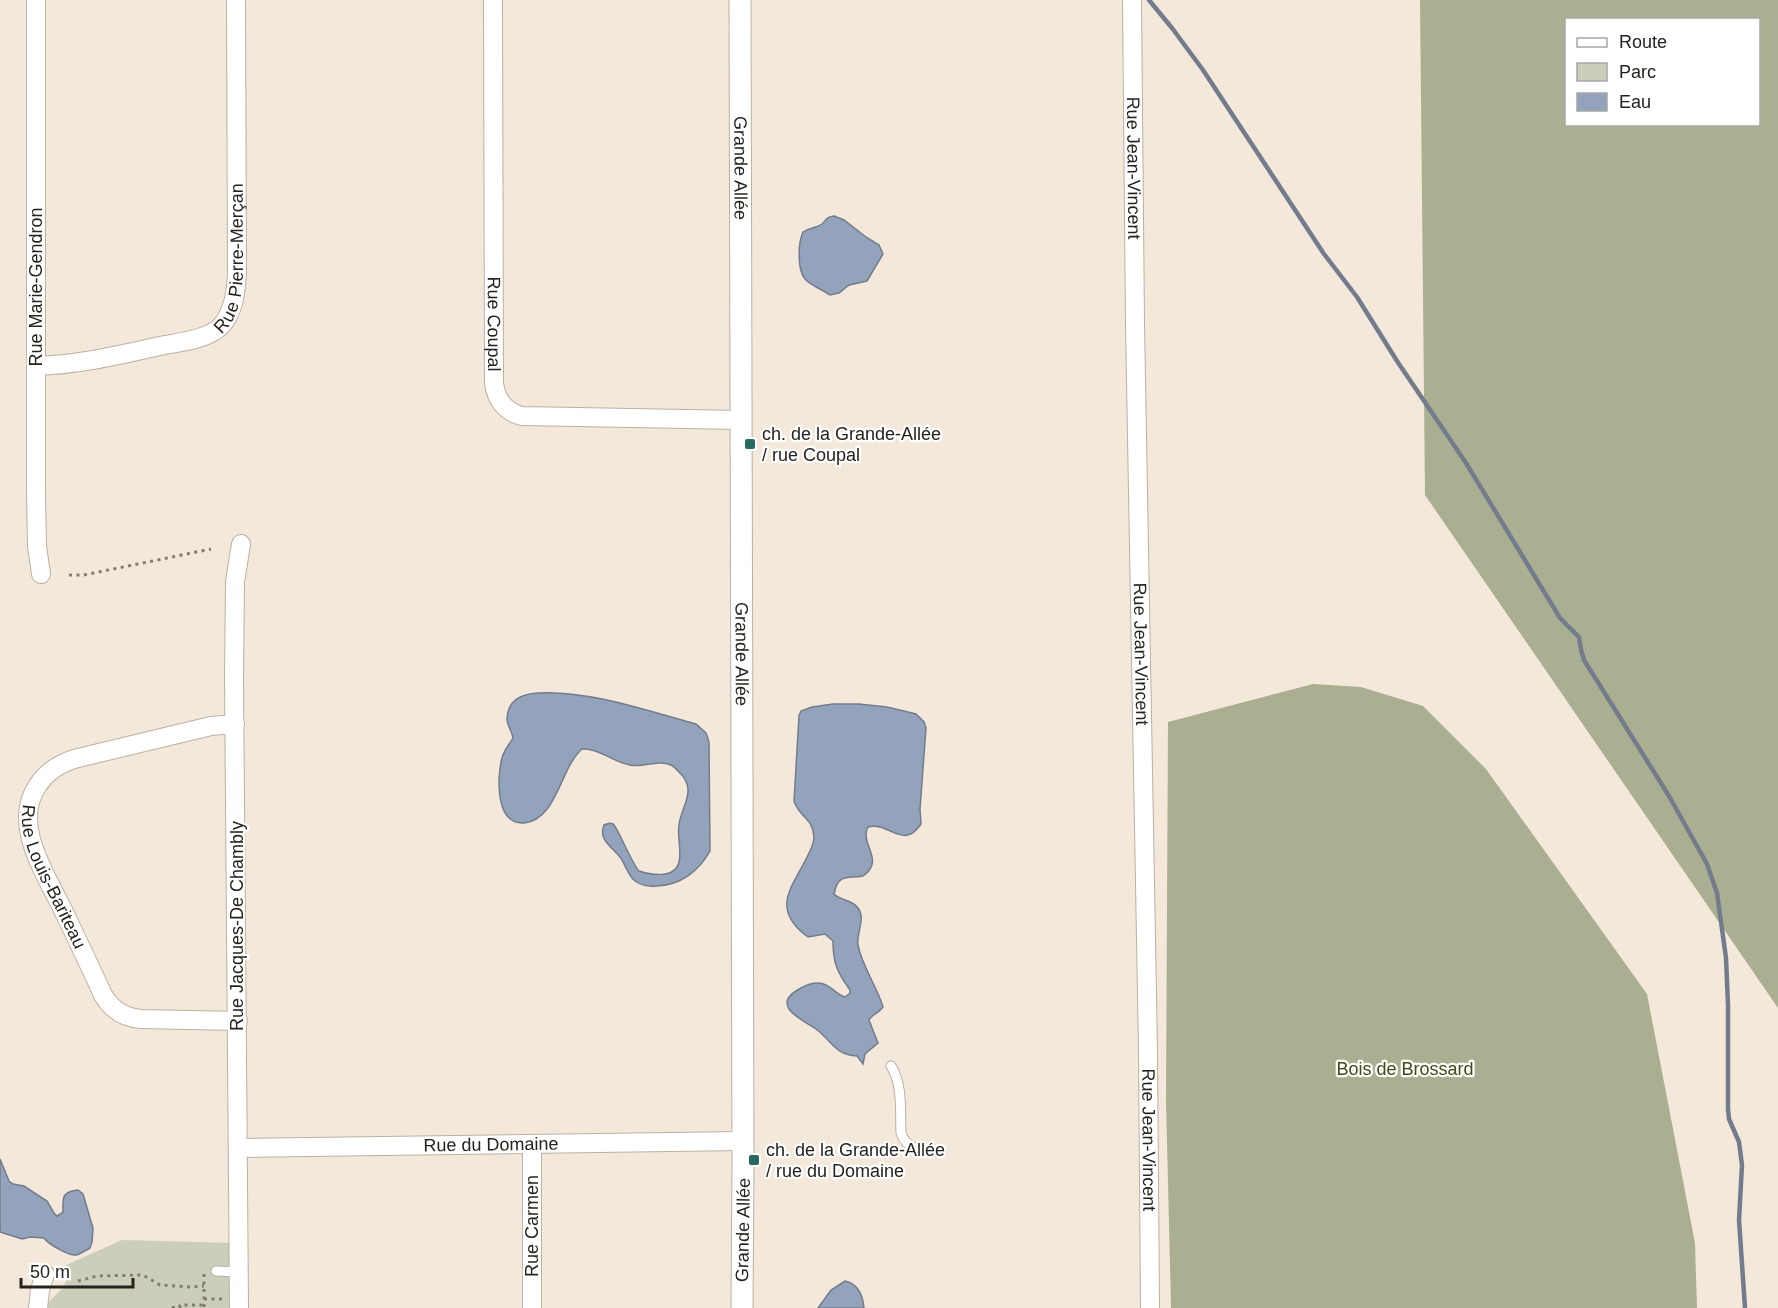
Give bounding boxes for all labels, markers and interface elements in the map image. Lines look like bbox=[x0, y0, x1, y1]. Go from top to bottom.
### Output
legend bbox=[1565, 18, 1760, 126]
text: Route bbox=[1619, 32, 1667, 52]
text: Parc bbox=[1619, 62, 1656, 82]
text: Eau bbox=[1619, 92, 1651, 112]
street label: Rue Jean-Vincent bbox=[1123, 96, 1144, 240]
street label: Grande Allée bbox=[730, 116, 751, 220]
street label: Rue Pierre-Merçan bbox=[210, 183, 247, 337]
street label: Rue Marie-Gendron bbox=[26, 207, 46, 367]
street label: Rue Coupal bbox=[484, 276, 504, 372]
place label: ch. de la Grande-Allée / rue Coupal bbox=[762, 424, 941, 465]
marker: ch. de la Grande-Allée / rue Coupal bbox=[743, 437, 757, 451]
street label: Rue Jean-Vincent bbox=[1130, 582, 1152, 726]
street label: Grande Allée bbox=[732, 602, 752, 706]
street label: Rue Louis-Bariteau bbox=[18, 804, 90, 952]
street label: Rue Jacques-De Chambly bbox=[227, 821, 247, 1031]
park label: Bois de Brossard bbox=[1336, 1059, 1474, 1079]
street label: Rue Jean-Vincent bbox=[1138, 1068, 1159, 1211]
street label: Rue du Domaine bbox=[423, 1134, 559, 1155]
place label: ch. de la Grande-Allée / rue du Domaine bbox=[766, 1140, 945, 1181]
marker: ch. de la Grande-Allée / rue du Domaine bbox=[747, 1153, 761, 1167]
street label: Rue Carmen bbox=[522, 1175, 542, 1277]
street label: Grande Allée bbox=[732, 1178, 754, 1282]
scale bar bbox=[21, 1251, 134, 1289]
text: 50 m bbox=[30, 1262, 70, 1282]

